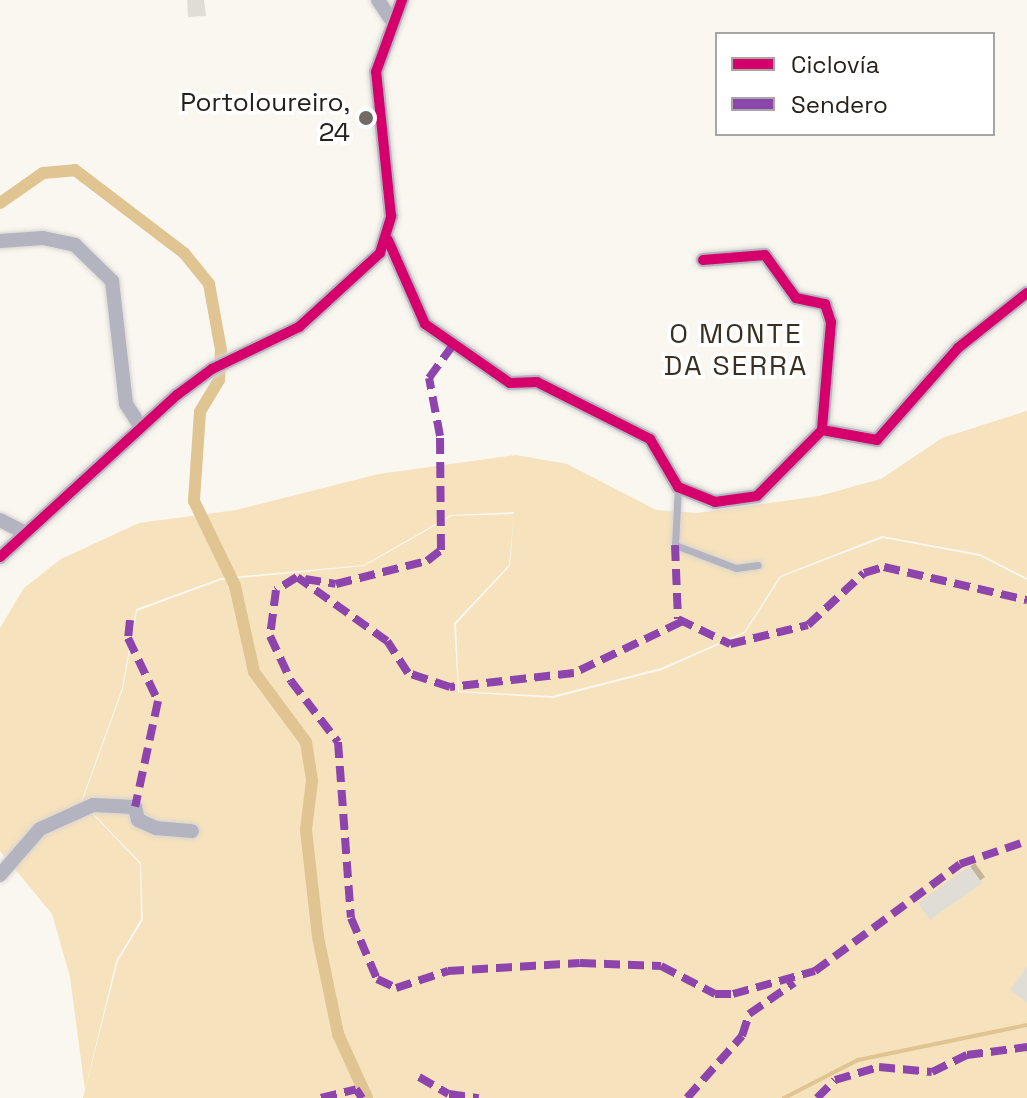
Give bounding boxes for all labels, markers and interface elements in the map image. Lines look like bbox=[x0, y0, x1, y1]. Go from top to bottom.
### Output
legend bbox=[715, 32, 995, 136]
text: Ciclovía bbox=[791, 49, 879, 80]
place label: Portoloureiro, 24 bbox=[180, 87, 350, 148]
text: Sendero bbox=[791, 89, 888, 120]
marker: Portoloureiro, 24 bbox=[357, 109, 375, 127]
district label: O MONTE DA SERRA bbox=[663, 316, 809, 382]

